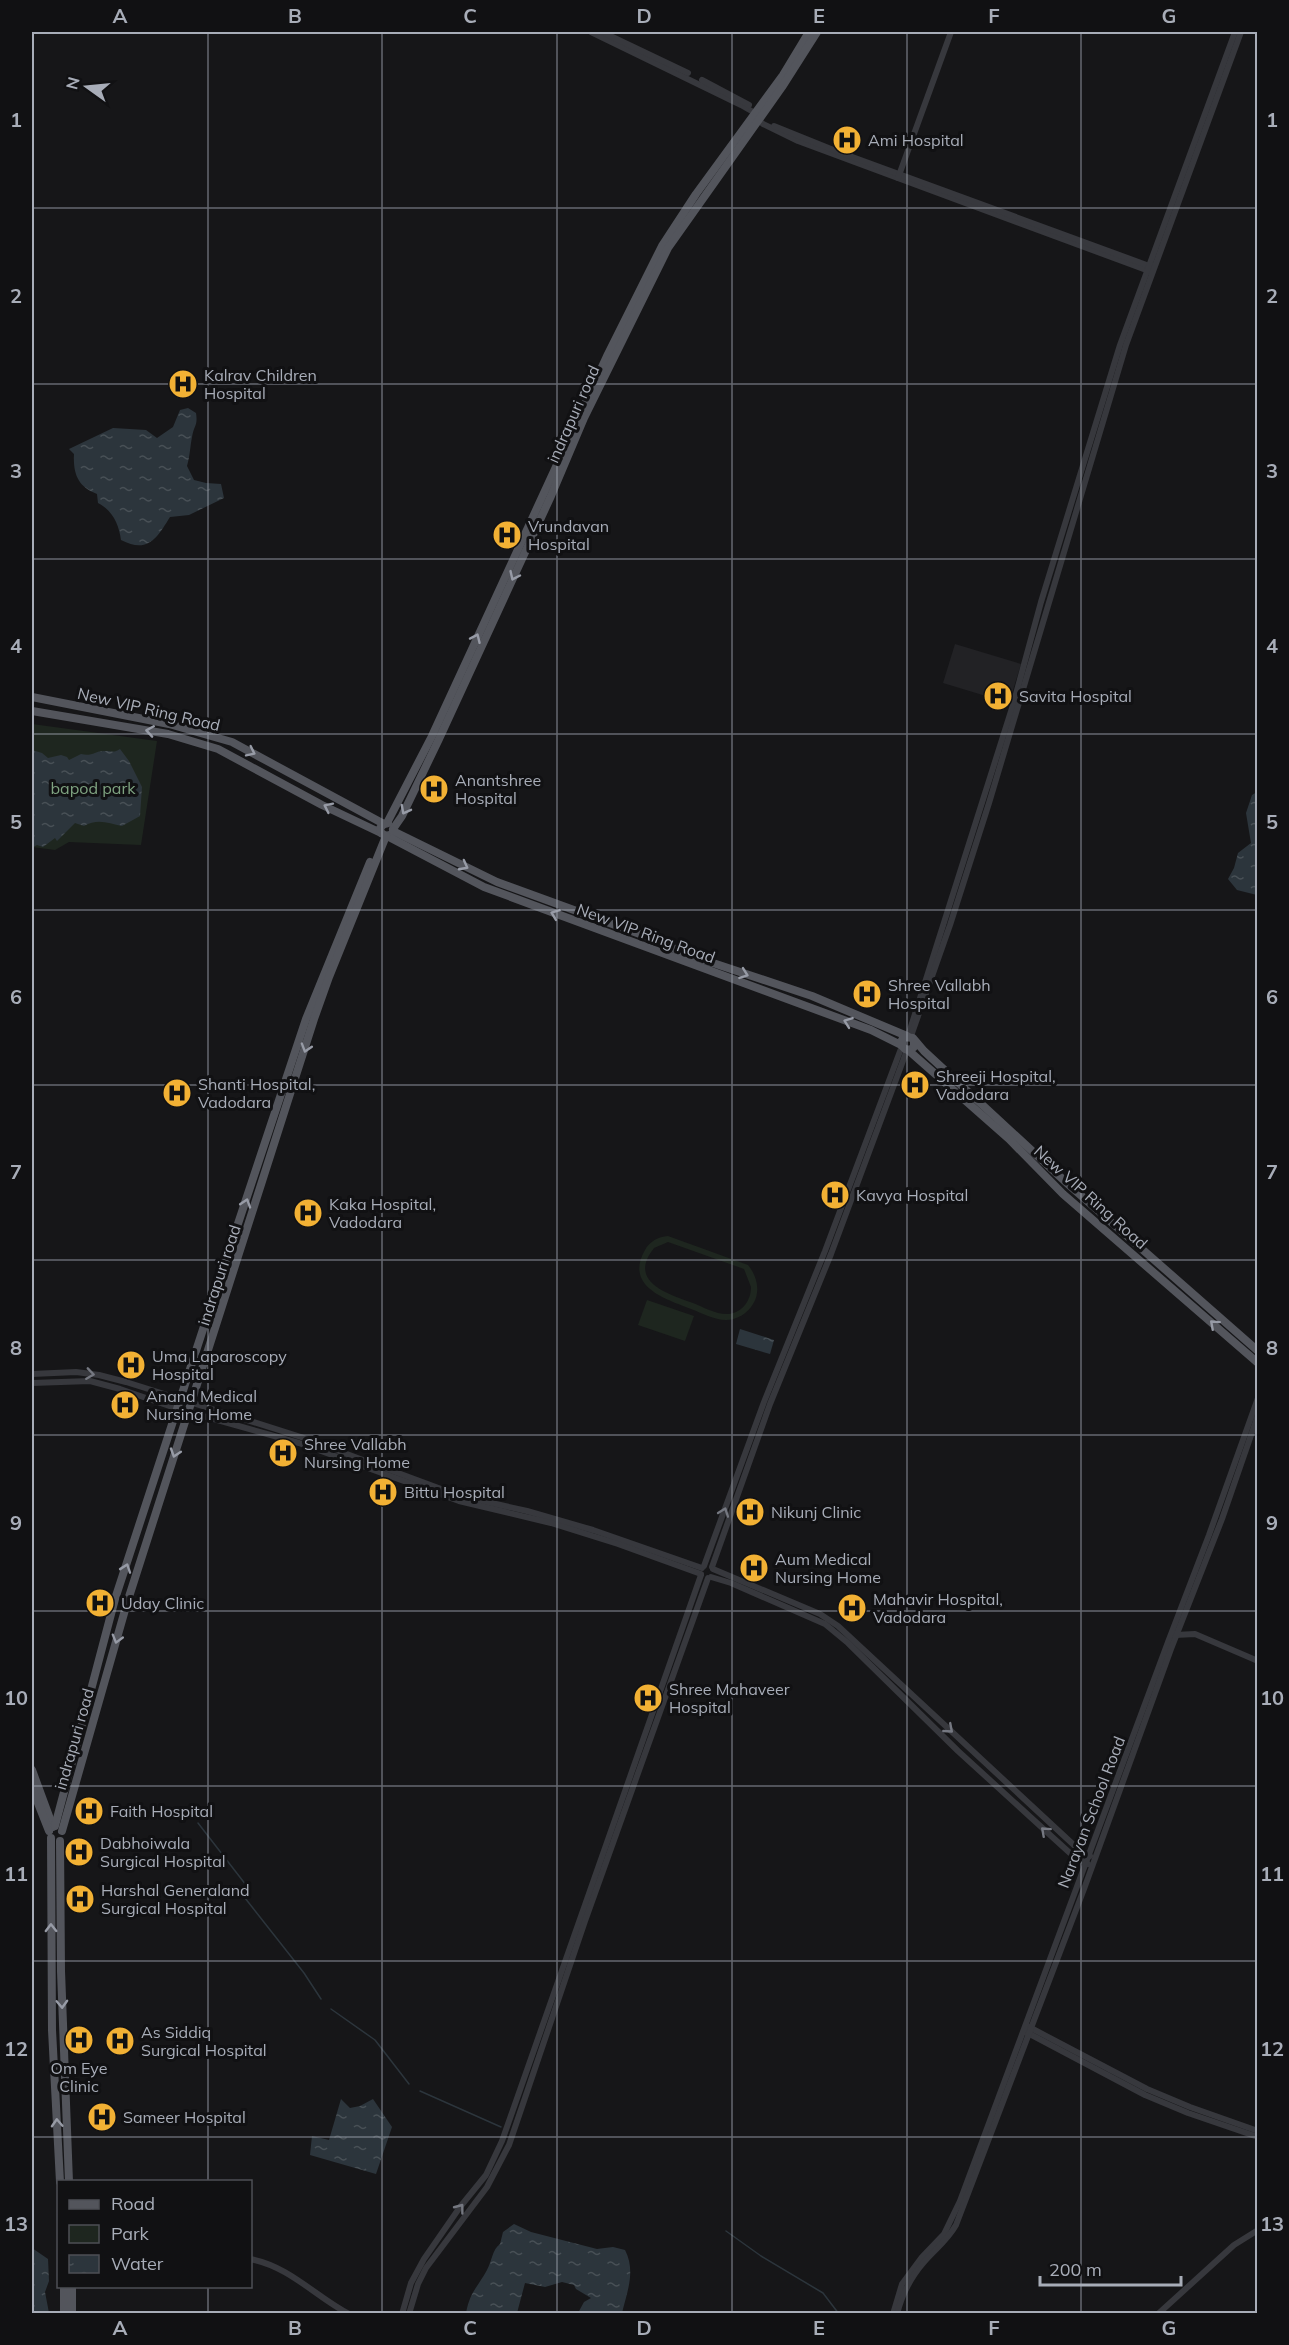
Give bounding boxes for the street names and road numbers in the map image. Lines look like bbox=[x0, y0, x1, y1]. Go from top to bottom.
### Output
street label: indrapuri road bbox=[543, 362, 603, 466]
street label: New VIP Ring Road bbox=[76, 683, 222, 735]
street label: New VIP Ring Road bbox=[574, 899, 718, 967]
street label: New VIP Ring Road bbox=[1030, 1141, 1152, 1253]
street label: indrapuri road bbox=[193, 1222, 245, 1328]
street label: indrapuri road bbox=[50, 1686, 98, 1792]
street label: Narayan School Road bbox=[1053, 1733, 1129, 1891]

